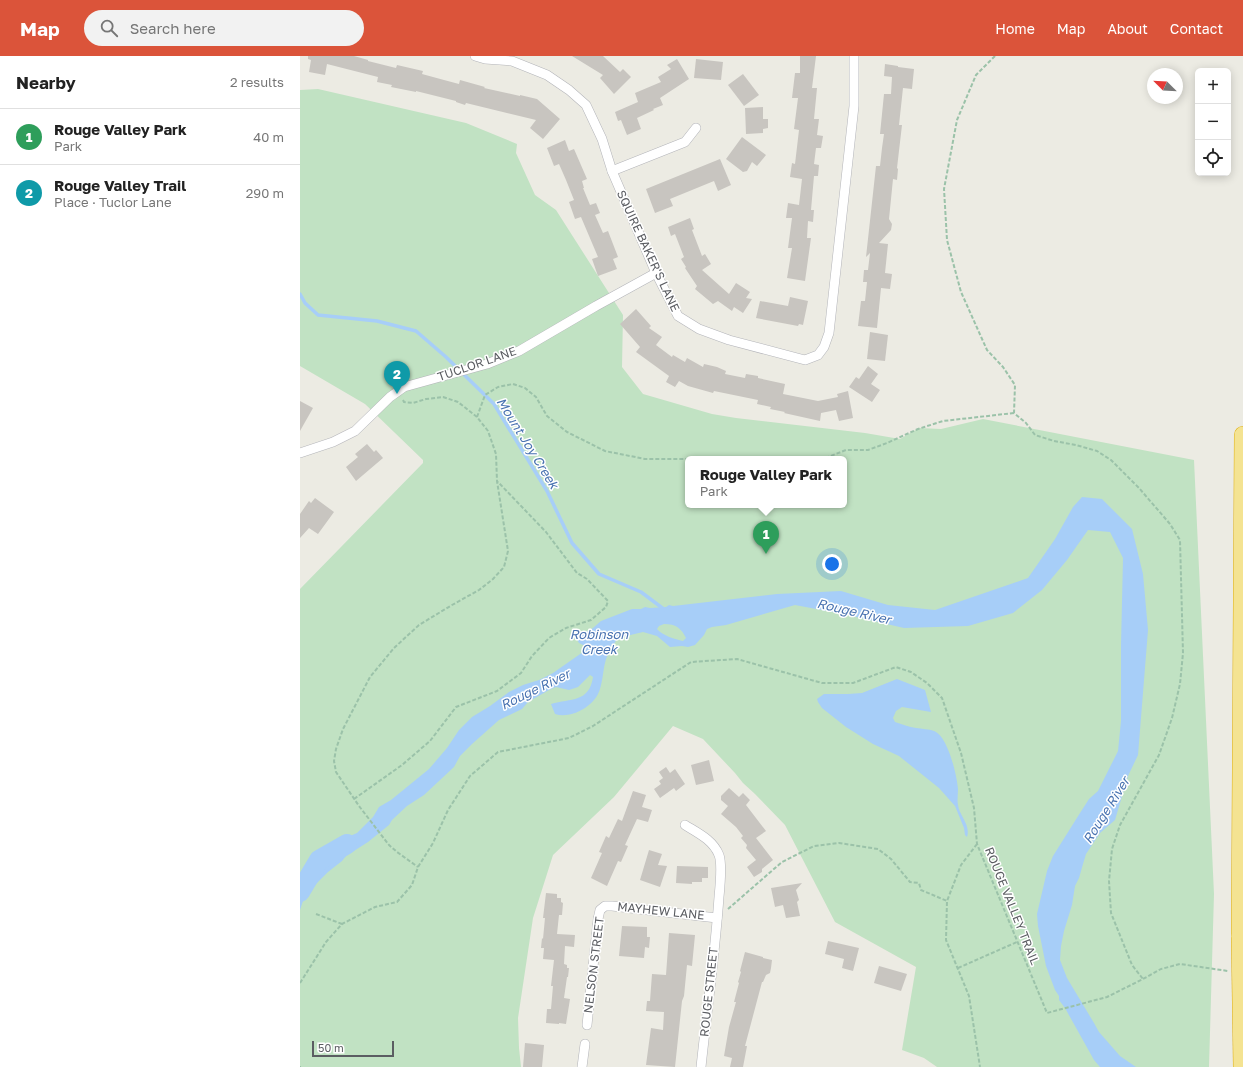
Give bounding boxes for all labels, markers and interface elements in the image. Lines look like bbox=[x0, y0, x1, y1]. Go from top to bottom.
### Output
search box bbox=[84, 10, 364, 46]
text: Map bbox=[20, 17, 60, 40]
icon: search bbox=[98, 17, 120, 39]
text: Search here bbox=[130, 19, 216, 37]
text: Home bbox=[995, 20, 1035, 37]
text: Map bbox=[1057, 20, 1085, 37]
text: About bbox=[1107, 20, 1148, 37]
text: Contact bbox=[1170, 20, 1223, 37]
north arrow bbox=[1147, 68, 1183, 104]
map controls bbox=[1195, 68, 1231, 176]
button: + bbox=[1195, 68, 1231, 104]
text: Nearby bbox=[16, 72, 76, 93]
text: 2 results bbox=[230, 74, 284, 90]
button: − bbox=[1195, 104, 1231, 140]
text: Rouge Valley Park bbox=[54, 120, 187, 138]
text: 1 bbox=[26, 129, 32, 145]
text: 40 m bbox=[253, 129, 284, 145]
text: Park bbox=[54, 138, 82, 154]
button: locate bbox=[1195, 140, 1231, 176]
text: Rouge Valley Trail bbox=[54, 176, 186, 194]
text: 2 bbox=[25, 185, 33, 201]
text: 290 m bbox=[246, 185, 284, 201]
street label: SQUIRE BAKER'S LANE bbox=[614, 188, 683, 314]
text: Place · Tuclor Lane bbox=[54, 194, 171, 210]
street label: TUCLOR LANE bbox=[435, 343, 518, 384]
pin: 2 bbox=[384, 361, 410, 394]
water label: Mount Joy Creek bbox=[493, 394, 563, 493]
popup bbox=[685, 456, 847, 508]
text: Rouge Valley Park bbox=[700, 465, 832, 483]
text: Park bbox=[700, 483, 728, 499]
pin: 1 bbox=[753, 521, 779, 554]
your location bbox=[822, 554, 842, 574]
water label: Rouge River bbox=[816, 595, 894, 628]
water label: Robinson Creek bbox=[570, 626, 629, 657]
water label: Rouge River bbox=[498, 665, 574, 713]
water label: Rouge River bbox=[1079, 772, 1134, 846]
street label: ROUGE VALLEY TRAIL bbox=[982, 845, 1043, 967]
street label: MAYHEW LANE bbox=[617, 898, 705, 923]
street label: NELSON STREET bbox=[580, 915, 607, 1014]
street label: ROUGE STREET bbox=[696, 946, 721, 1037]
scale bar bbox=[312, 1039, 394, 1058]
text: 50 m bbox=[318, 1041, 344, 1054]

